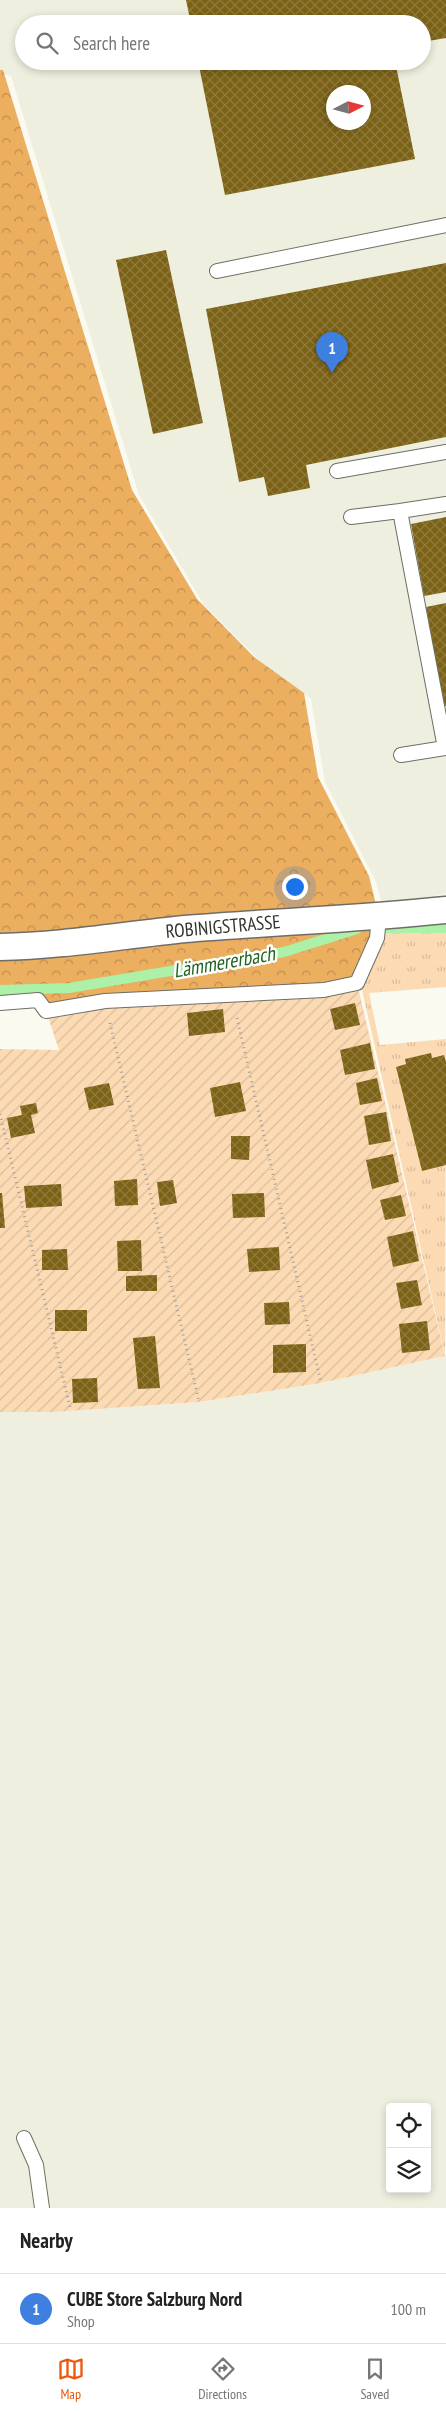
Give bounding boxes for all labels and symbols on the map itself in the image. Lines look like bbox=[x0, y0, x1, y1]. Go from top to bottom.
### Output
north arrow bbox=[326, 85, 371, 130]
pin: 1 bbox=[316, 332, 348, 373]
your location bbox=[282, 874, 308, 900]
street label: ROBINIGSTRASSE bbox=[165, 909, 281, 943]
water label: Lämmererbach bbox=[171, 940, 278, 984]

